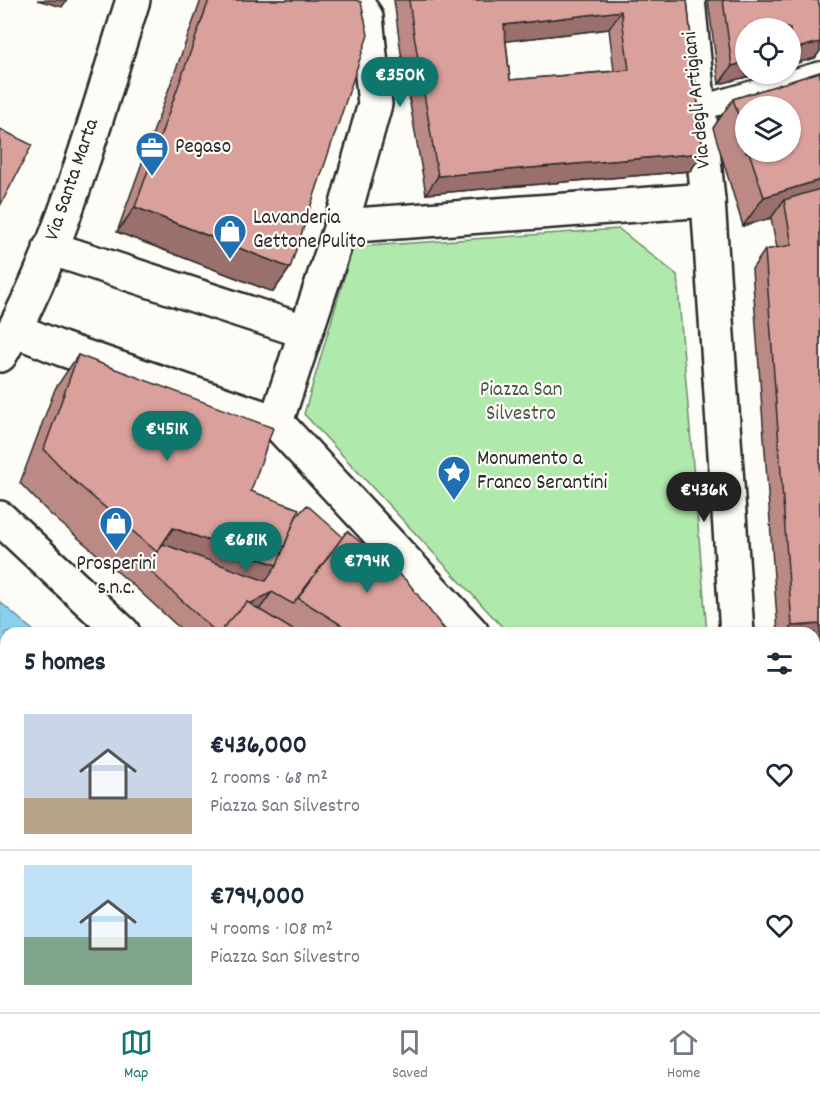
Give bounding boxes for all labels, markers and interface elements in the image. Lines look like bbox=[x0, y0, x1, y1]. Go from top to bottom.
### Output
map controls bbox=[735, 18, 801, 162]
button: locate bbox=[735, 18, 801, 84]
street label: Via degli Artigiani bbox=[676, 30, 720, 170]
pin: €350K bbox=[358, 57, 442, 108]
text: €350K bbox=[375, 62, 425, 90]
button: layers bbox=[735, 96, 801, 162]
street label: Via Santa Marta bbox=[38, 114, 108, 245]
office icon: Pegaso bbox=[134, 130, 170, 177]
place label: Pegaso bbox=[175, 133, 231, 163]
place label: Lavanderia Gettone Pulito bbox=[253, 204, 366, 258]
shop icon: Lavanderia Gettone Pulito bbox=[212, 213, 248, 260]
park label: Piazza San Silvestro bbox=[480, 376, 562, 430]
pin: €451K bbox=[125, 411, 209, 462]
text: €451K bbox=[146, 416, 188, 444]
place label: Monumento a Franco Serantini bbox=[477, 445, 607, 499]
place icon: Monumento a Franco Serantini bbox=[436, 454, 472, 501]
pin: €436K bbox=[662, 472, 746, 523]
text: €436K bbox=[680, 477, 728, 505]
shop icon: Prosperini s.n.c. bbox=[98, 505, 134, 552]
pin: €681K bbox=[204, 522, 288, 573]
text: €681K bbox=[225, 527, 267, 555]
pin: €794K bbox=[325, 543, 409, 594]
text: €794K bbox=[344, 548, 390, 576]
place label: Prosperini s.n.c. bbox=[76, 550, 156, 604]
text: 5 homes bbox=[24, 645, 106, 682]
icon: filters bbox=[763, 647, 796, 680]
text: €436,000 bbox=[210, 728, 307, 765]
icon: home bbox=[72, 738, 144, 810]
icon: heart bbox=[763, 758, 796, 791]
text: 2 rooms · 68 m² bbox=[210, 765, 328, 793]
text: Piazza San Silvestro bbox=[210, 793, 360, 821]
text: €794,000 bbox=[210, 879, 305, 916]
icon: home bbox=[72, 889, 144, 961]
icon: heart bbox=[763, 909, 796, 942]
text: 4 rooms · 108 m² bbox=[210, 916, 333, 944]
text: Piazza San Silvestro bbox=[210, 944, 360, 972]
tab: Map bbox=[120, 1026, 153, 1085]
tab: Saved bbox=[392, 1026, 428, 1085]
tab: Home bbox=[667, 1026, 700, 1085]

